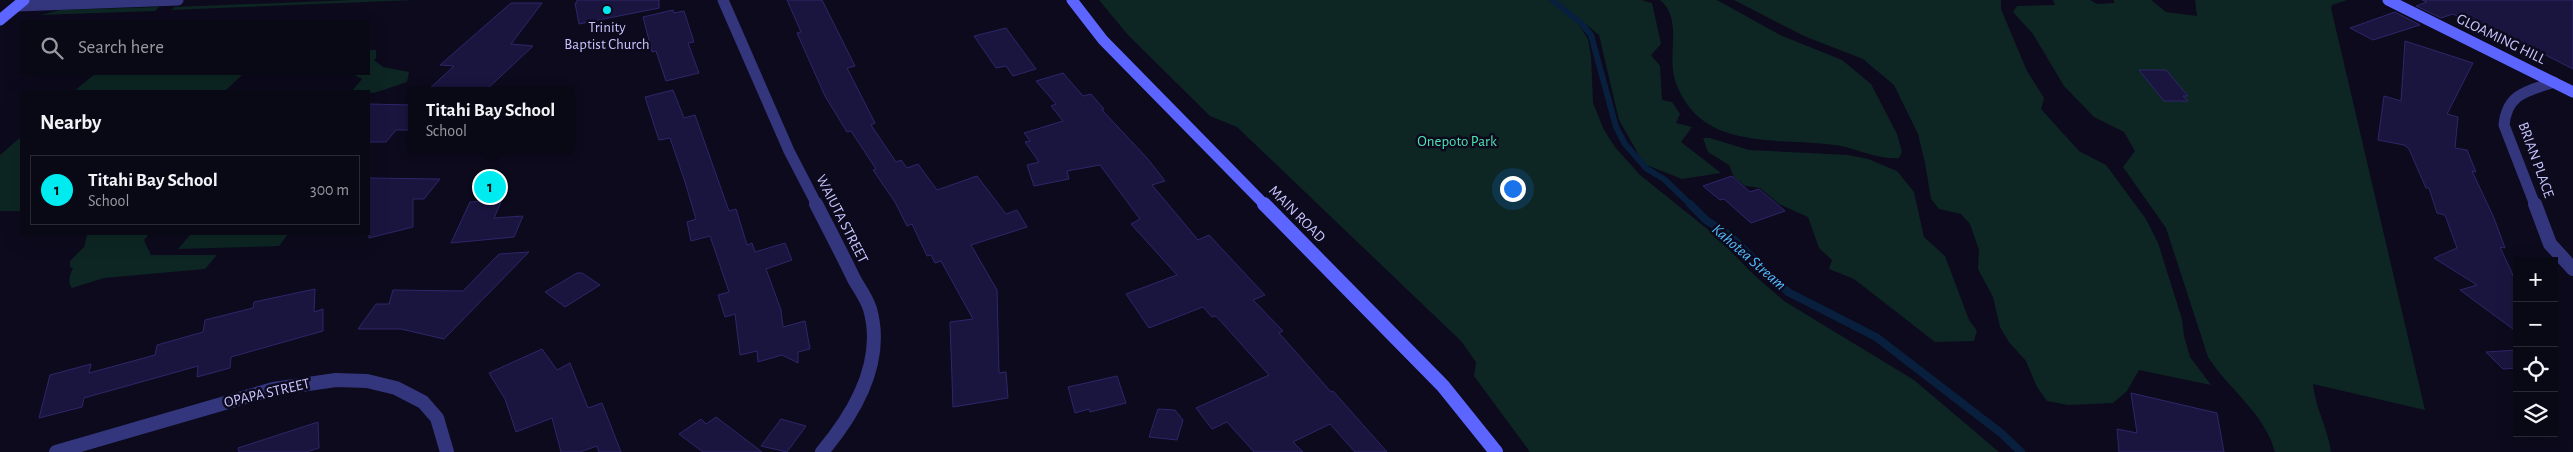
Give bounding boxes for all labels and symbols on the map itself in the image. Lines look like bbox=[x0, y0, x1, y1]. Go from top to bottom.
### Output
marker: Trinity Baptist Church bbox=[601, 4, 613, 16]
street label: GLOAMING HILL bbox=[2454, 11, 2548, 67]
place label: Trinity Baptist Church bbox=[564, 20, 650, 52]
street label: BRIAN PLACE bbox=[2515, 120, 2557, 200]
park label: Onepoto Park bbox=[1417, 134, 1497, 149]
pin: 1 bbox=[474, 168, 506, 206]
street label: WAIUTA STREET bbox=[813, 172, 871, 266]
your location bbox=[1500, 176, 1526, 202]
street label: MAIN ROAD bbox=[1266, 183, 1328, 245]
water label: Kahotea Stream bbox=[1709, 221, 1789, 293]
street label: OPAPA STREET bbox=[223, 376, 312, 410]

